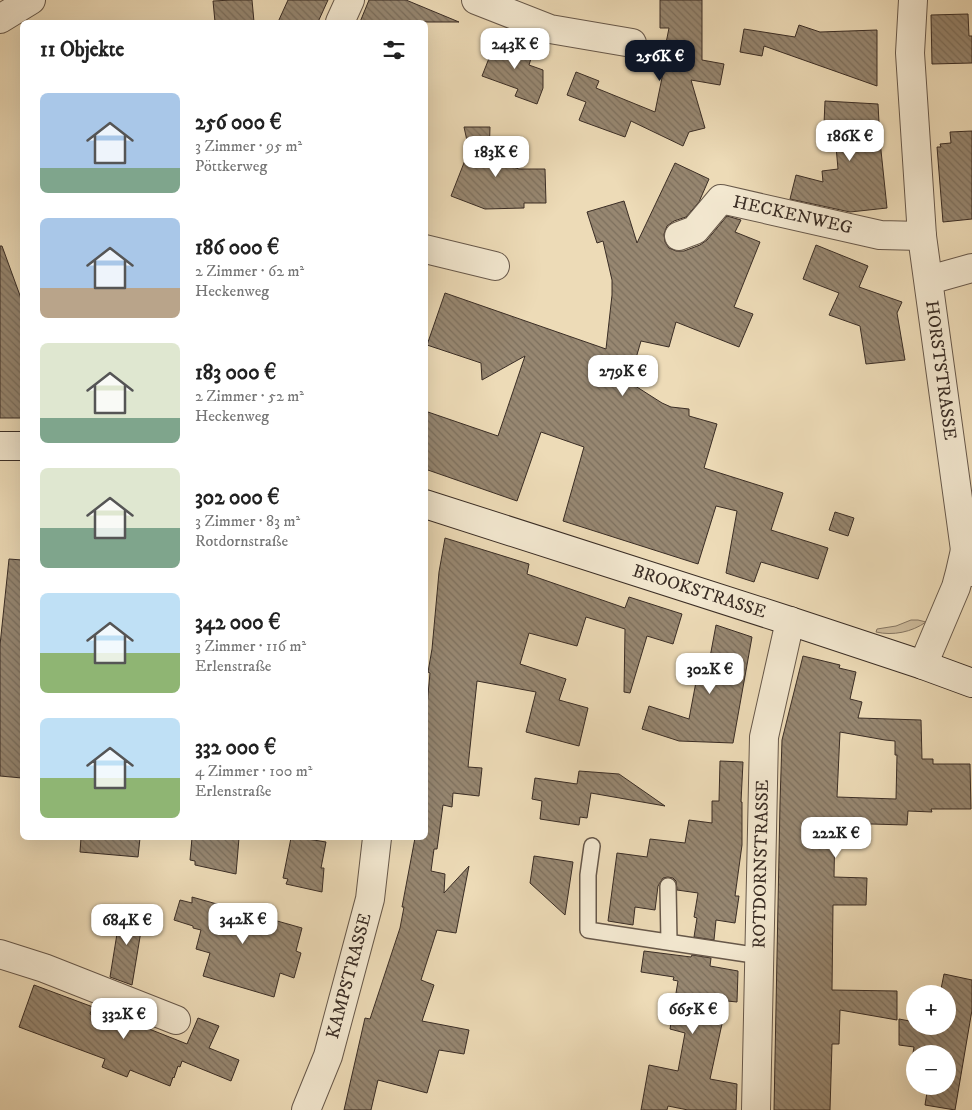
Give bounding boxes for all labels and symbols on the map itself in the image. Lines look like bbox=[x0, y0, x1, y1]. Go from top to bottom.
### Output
pin: 243K € bbox=[474, 28, 556, 70]
pin: 256K € bbox=[619, 39, 701, 82]
pin: 186K € bbox=[809, 120, 891, 162]
pin: 183K € bbox=[455, 136, 537, 178]
street label: HECKENWEG bbox=[731, 191, 855, 239]
street label: HORSTSTRASSE bbox=[920, 299, 961, 442]
pin: 279K € bbox=[582, 354, 664, 397]
street label: BROOKSTRASSE bbox=[630, 560, 769, 624]
pin: 302K € bbox=[669, 652, 751, 695]
street label: ROTDORNSTRASSE bbox=[748, 779, 774, 949]
pin: 222K € bbox=[795, 816, 877, 859]
pin: 342K € bbox=[202, 902, 284, 945]
pin: 684K € bbox=[86, 904, 168, 946]
street label: KAMPSTRASSE bbox=[322, 911, 377, 1041]
pin: 665K € bbox=[652, 992, 734, 1035]
pin: 332K € bbox=[83, 998, 165, 1040]

